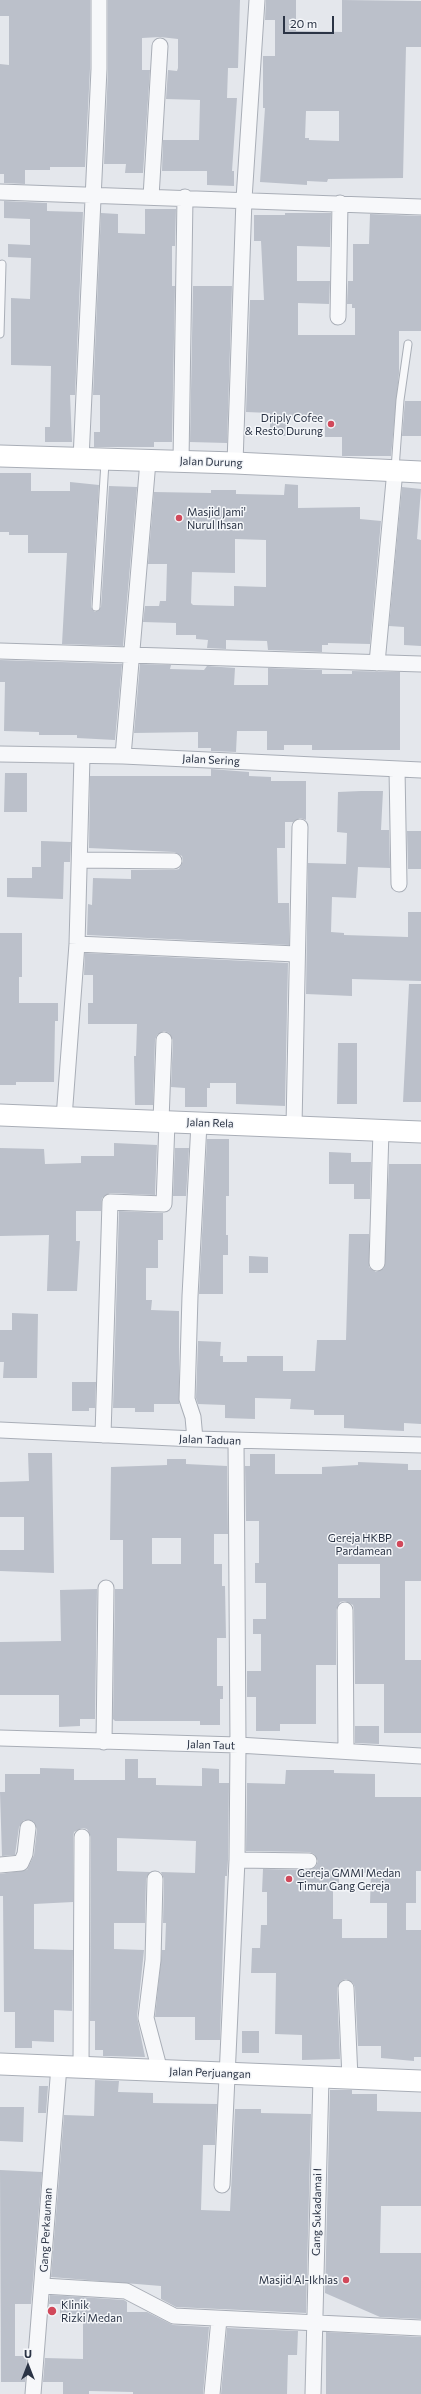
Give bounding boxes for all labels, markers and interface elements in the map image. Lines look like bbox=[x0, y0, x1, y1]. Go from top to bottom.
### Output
scale bar bbox=[285, 8, 336, 34]
text: 20 m bbox=[290, 16, 317, 30]
place label: Driply Cofee & Resto Durung bbox=[245, 411, 323, 437]
marker: Driply Cofee & Resto Durung bbox=[326, 419, 336, 429]
street label: Jalan Durung bbox=[179, 454, 243, 470]
place label: Masjid Jami' Nurul Ihsan bbox=[187, 505, 246, 531]
marker: Masjid Jami' Nurul Ihsan bbox=[174, 513, 184, 523]
street label: Jalan Sering bbox=[182, 752, 240, 768]
street label: Jalan Rela bbox=[186, 1116, 234, 1130]
street label: Jalan Taduan bbox=[179, 1432, 241, 1448]
place label: Gereja HKBP Pardamean bbox=[328, 1531, 392, 1557]
marker: Gereja HKBP Pardamean bbox=[395, 1539, 405, 1549]
street label: Jalan Taut bbox=[187, 1738, 235, 1752]
place label: Gereja GMMI Medan Timur Gang Gereja bbox=[297, 1866, 401, 1892]
marker: Gereja GMMI Medan Timur Gang Gereja bbox=[284, 1874, 294, 1884]
street label: Jalan Perjuangan bbox=[169, 2065, 251, 2081]
street label: Gang Sukadamai I bbox=[310, 2168, 324, 2256]
street label: Gang Perkauman bbox=[37, 2187, 55, 2273]
place label: Masjid Al-Ikhlas bbox=[259, 2273, 338, 2287]
marker: Masjid Al-Ikhlas bbox=[341, 2275, 351, 2285]
place label: Klinik Rizki Medan bbox=[61, 2298, 122, 2324]
marker: Klinik Rizki Medan bbox=[46, 2305, 58, 2317]
north arrow bbox=[8, 2346, 48, 2386]
text: U bbox=[24, 2347, 32, 2360]

